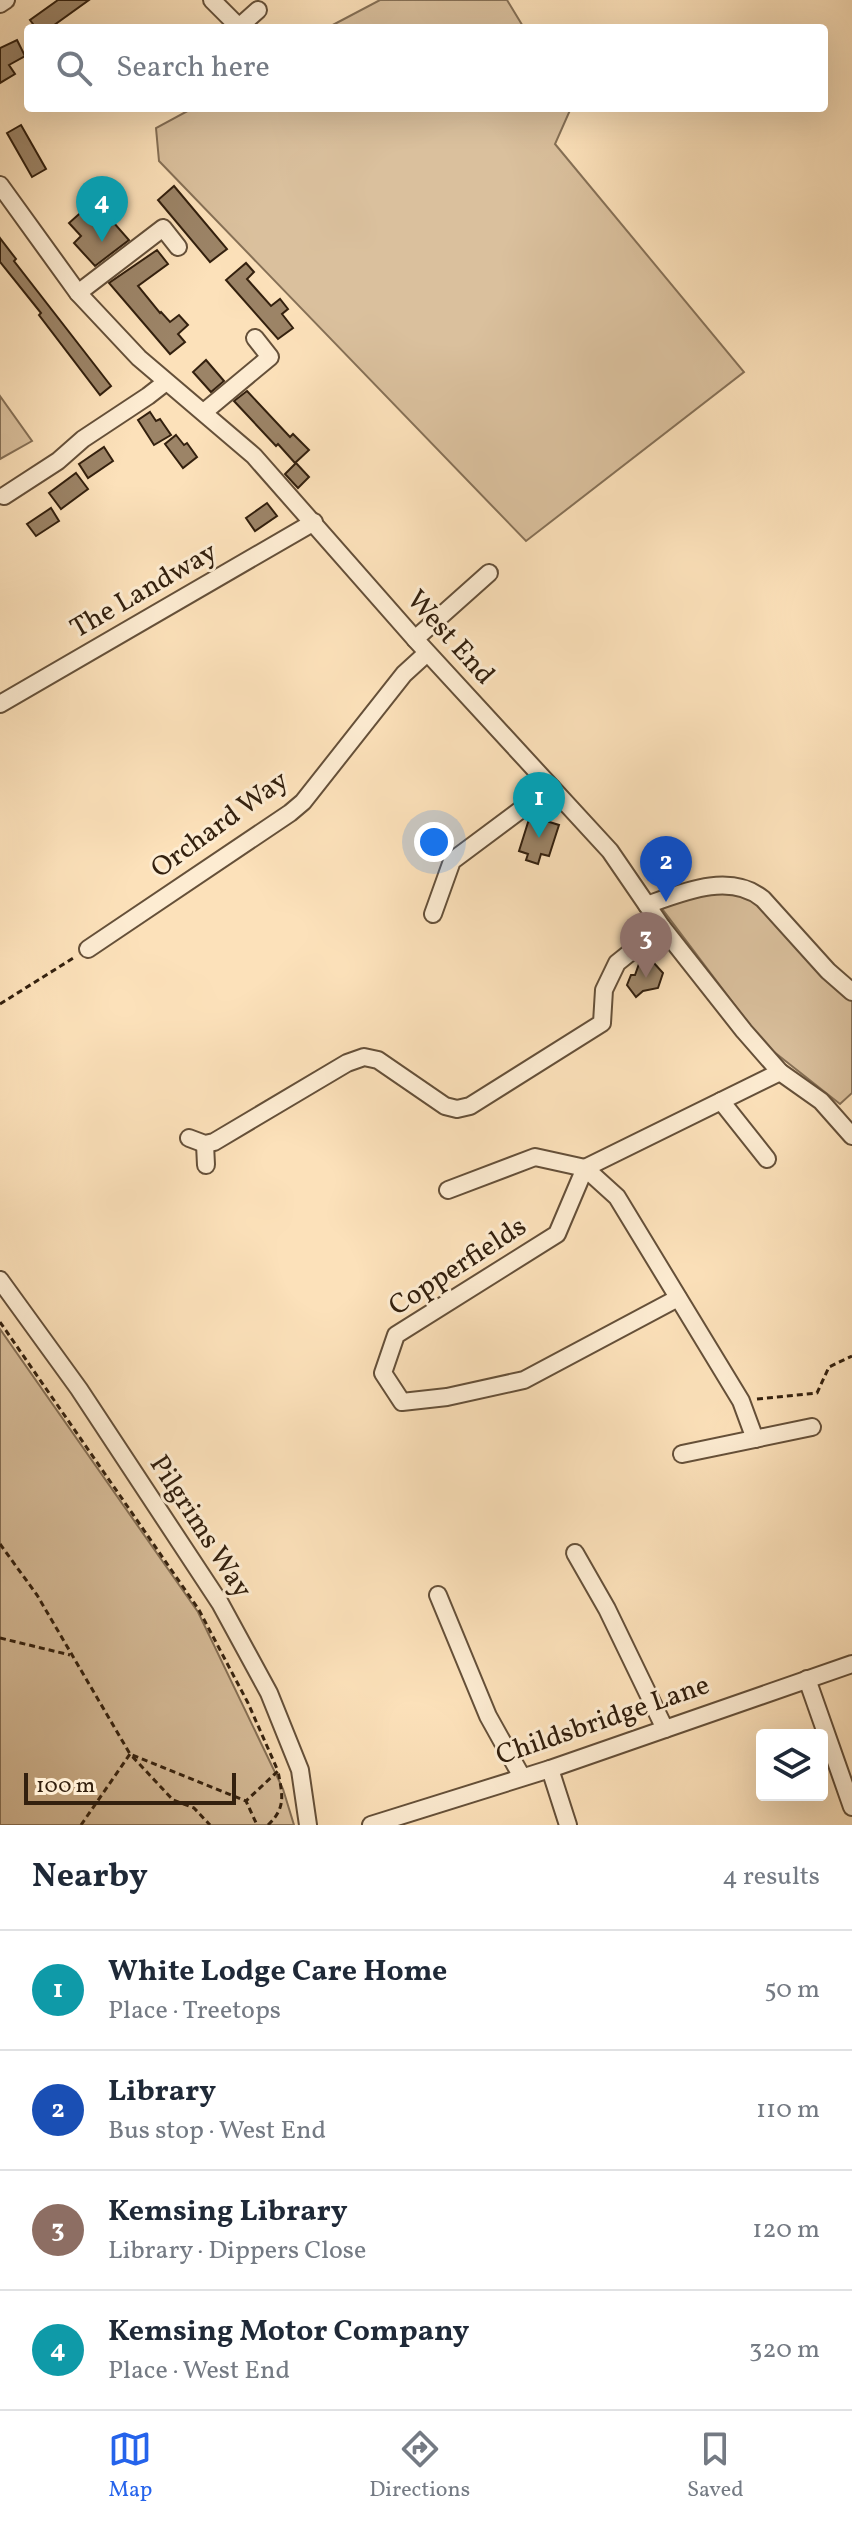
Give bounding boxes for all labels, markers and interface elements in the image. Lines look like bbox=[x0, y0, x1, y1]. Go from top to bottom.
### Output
search box bbox=[24, 24, 828, 112]
icon: search bbox=[52, 46, 96, 90]
text: Search here bbox=[116, 47, 270, 89]
pin: 4 bbox=[76, 176, 128, 242]
street label: The Landway bbox=[63, 533, 225, 649]
street label: West End bbox=[397, 582, 503, 694]
street label: Orchard Way bbox=[143, 762, 297, 888]
pin: 1 bbox=[513, 772, 565, 838]
your location bbox=[414, 822, 454, 862]
pin: 2 bbox=[640, 836, 692, 902]
pin: 3 bbox=[620, 912, 672, 978]
street label: Copperfields bbox=[381, 1208, 535, 1326]
street label: Pilgrims Way bbox=[139, 1448, 261, 1606]
street label: Childsbridge Lane bbox=[491, 1666, 715, 1776]
map controls bbox=[756, 1729, 828, 1801]
button: layers bbox=[756, 1729, 828, 1801]
scale bar bbox=[24, 1769, 236, 1805]
text: 100 m bbox=[36, 1771, 95, 1802]
text: Nearby bbox=[32, 1854, 148, 1901]
text: 4 results bbox=[722, 1859, 820, 1895]
text: White Lodge Care Home bbox=[108, 1951, 447, 1993]
text: 1 bbox=[53, 1972, 63, 2008]
text: 50 m bbox=[764, 1972, 820, 2008]
text: Place · Treetops bbox=[108, 1993, 281, 2029]
text: Library bbox=[108, 2071, 216, 2113]
text: 2 bbox=[51, 2092, 65, 2128]
text: 110 m bbox=[756, 2092, 820, 2128]
text: Bus stop · West End bbox=[108, 2113, 326, 2149]
text: Kemsing Library bbox=[108, 2191, 348, 2233]
text: 3 bbox=[51, 2212, 65, 2248]
text: 120 m bbox=[752, 2212, 820, 2248]
text: Library · Dippers Close bbox=[108, 2233, 366, 2269]
text: Kemsing Motor Company bbox=[108, 2311, 469, 2353]
text: 4 bbox=[50, 2332, 66, 2368]
text: 320 m bbox=[749, 2332, 820, 2368]
text: Place · West End bbox=[108, 2353, 290, 2389]
tab: Map bbox=[108, 2427, 152, 2506]
tab: Directions bbox=[369, 2427, 470, 2506]
tab: Saved bbox=[687, 2427, 744, 2506]

